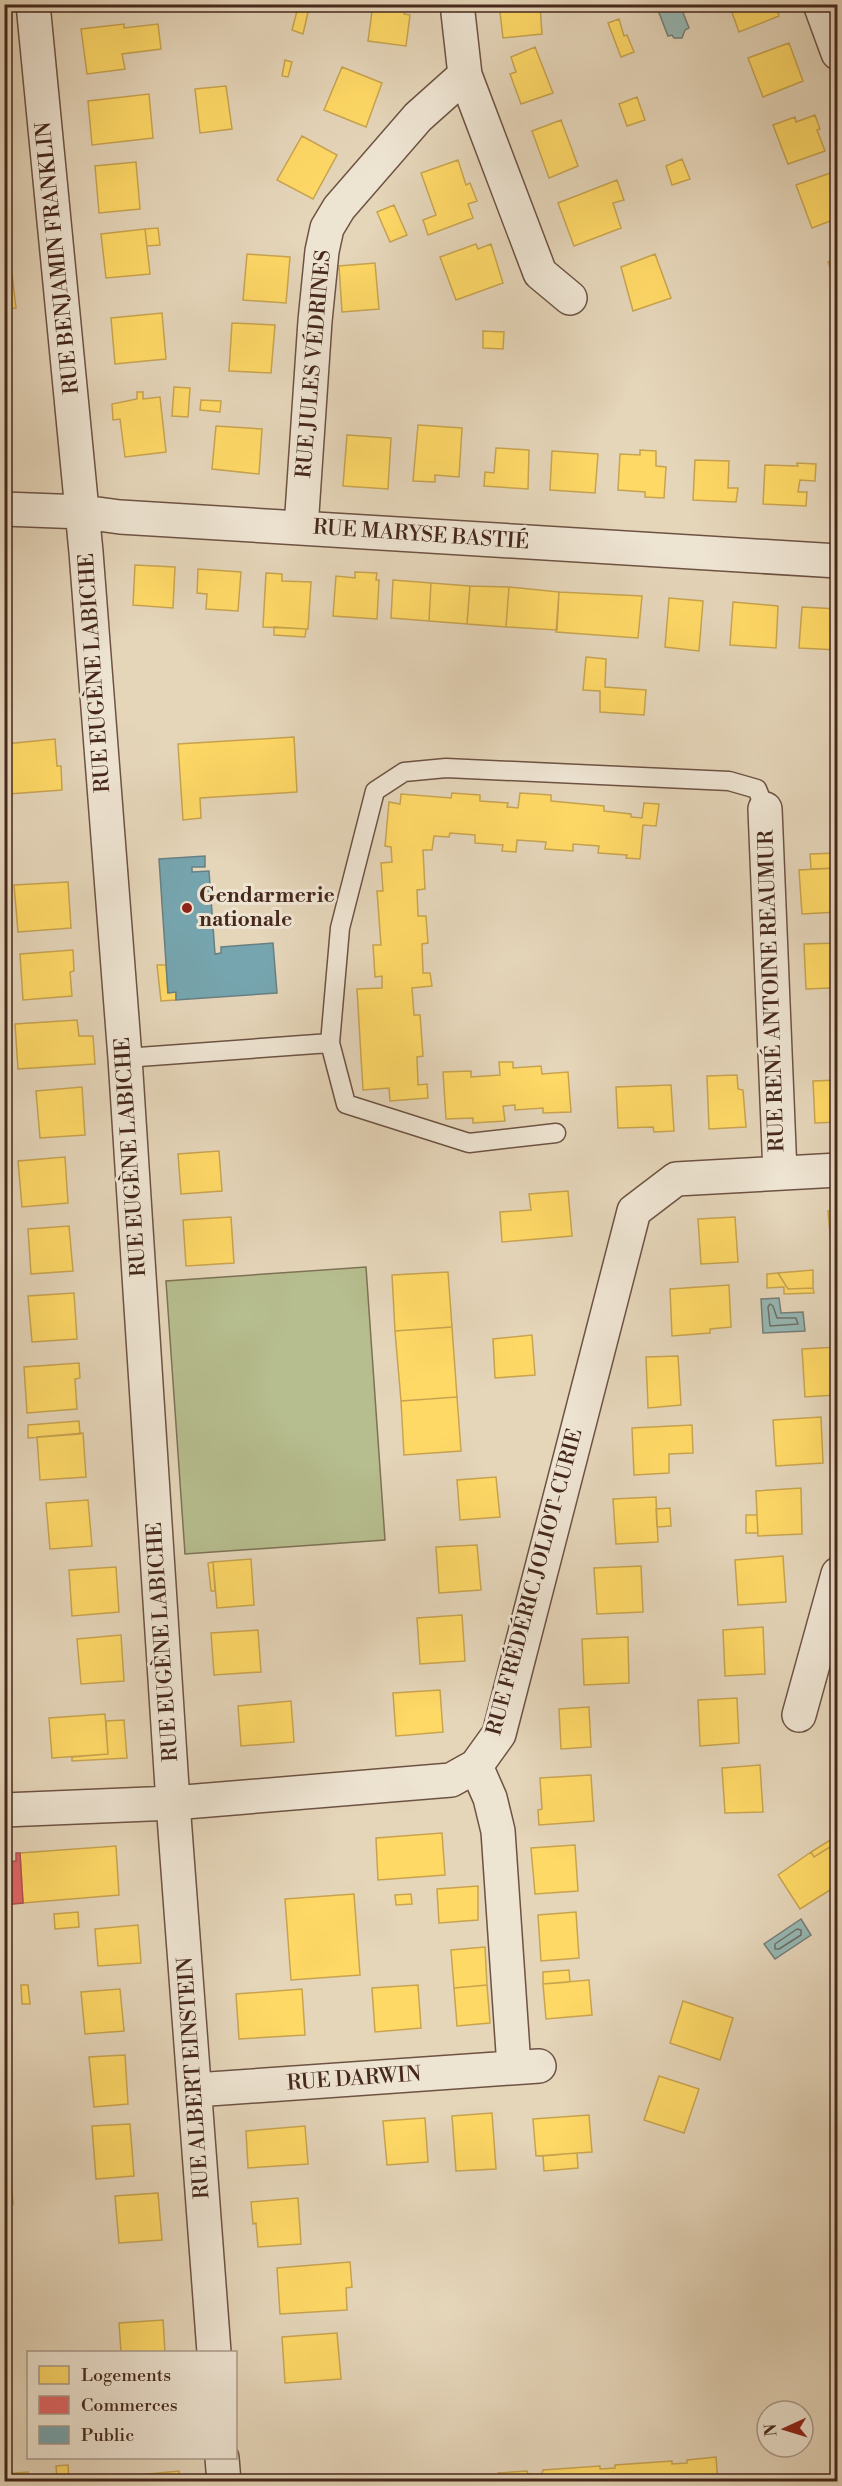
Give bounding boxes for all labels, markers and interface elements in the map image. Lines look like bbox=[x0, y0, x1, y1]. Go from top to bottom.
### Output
street label: RUE BENJAMIN FRANKLIN bbox=[31, 120, 85, 396]
street label: RUE JULES VÉDRINES bbox=[289, 249, 337, 479]
street label: RUE MARYSE BASTIÉ bbox=[312, 512, 530, 556]
street label: RUE EUGÈNE LABICHE bbox=[72, 552, 116, 794]
street label: RUE RENÉ ANTOINE REAUMUR bbox=[751, 829, 791, 1152]
place label: Gendarmerie nationale bbox=[199, 883, 335, 933]
marker: Gendarmerie nationale bbox=[180, 901, 194, 915]
street label: RUE EUGÈNE LABICHE bbox=[108, 1036, 152, 1278]
street label: RUE FRÉDÉRIC JOLIOT-CURIE bbox=[480, 1425, 589, 1738]
street label: RUE EUGÈNE LABICHE bbox=[140, 1521, 184, 1763]
street label: RUE ALBERT EINSTEIN bbox=[173, 1956, 215, 2200]
street label: RUE DARWIN bbox=[286, 2061, 422, 2097]
legend bbox=[27, 2351, 237, 2459]
text: Logements bbox=[81, 2364, 171, 2387]
text: Commerces bbox=[81, 2394, 178, 2417]
north arrow bbox=[755, 2399, 815, 2459]
text: N bbox=[761, 2423, 781, 2437]
text: Public bbox=[81, 2424, 134, 2447]

